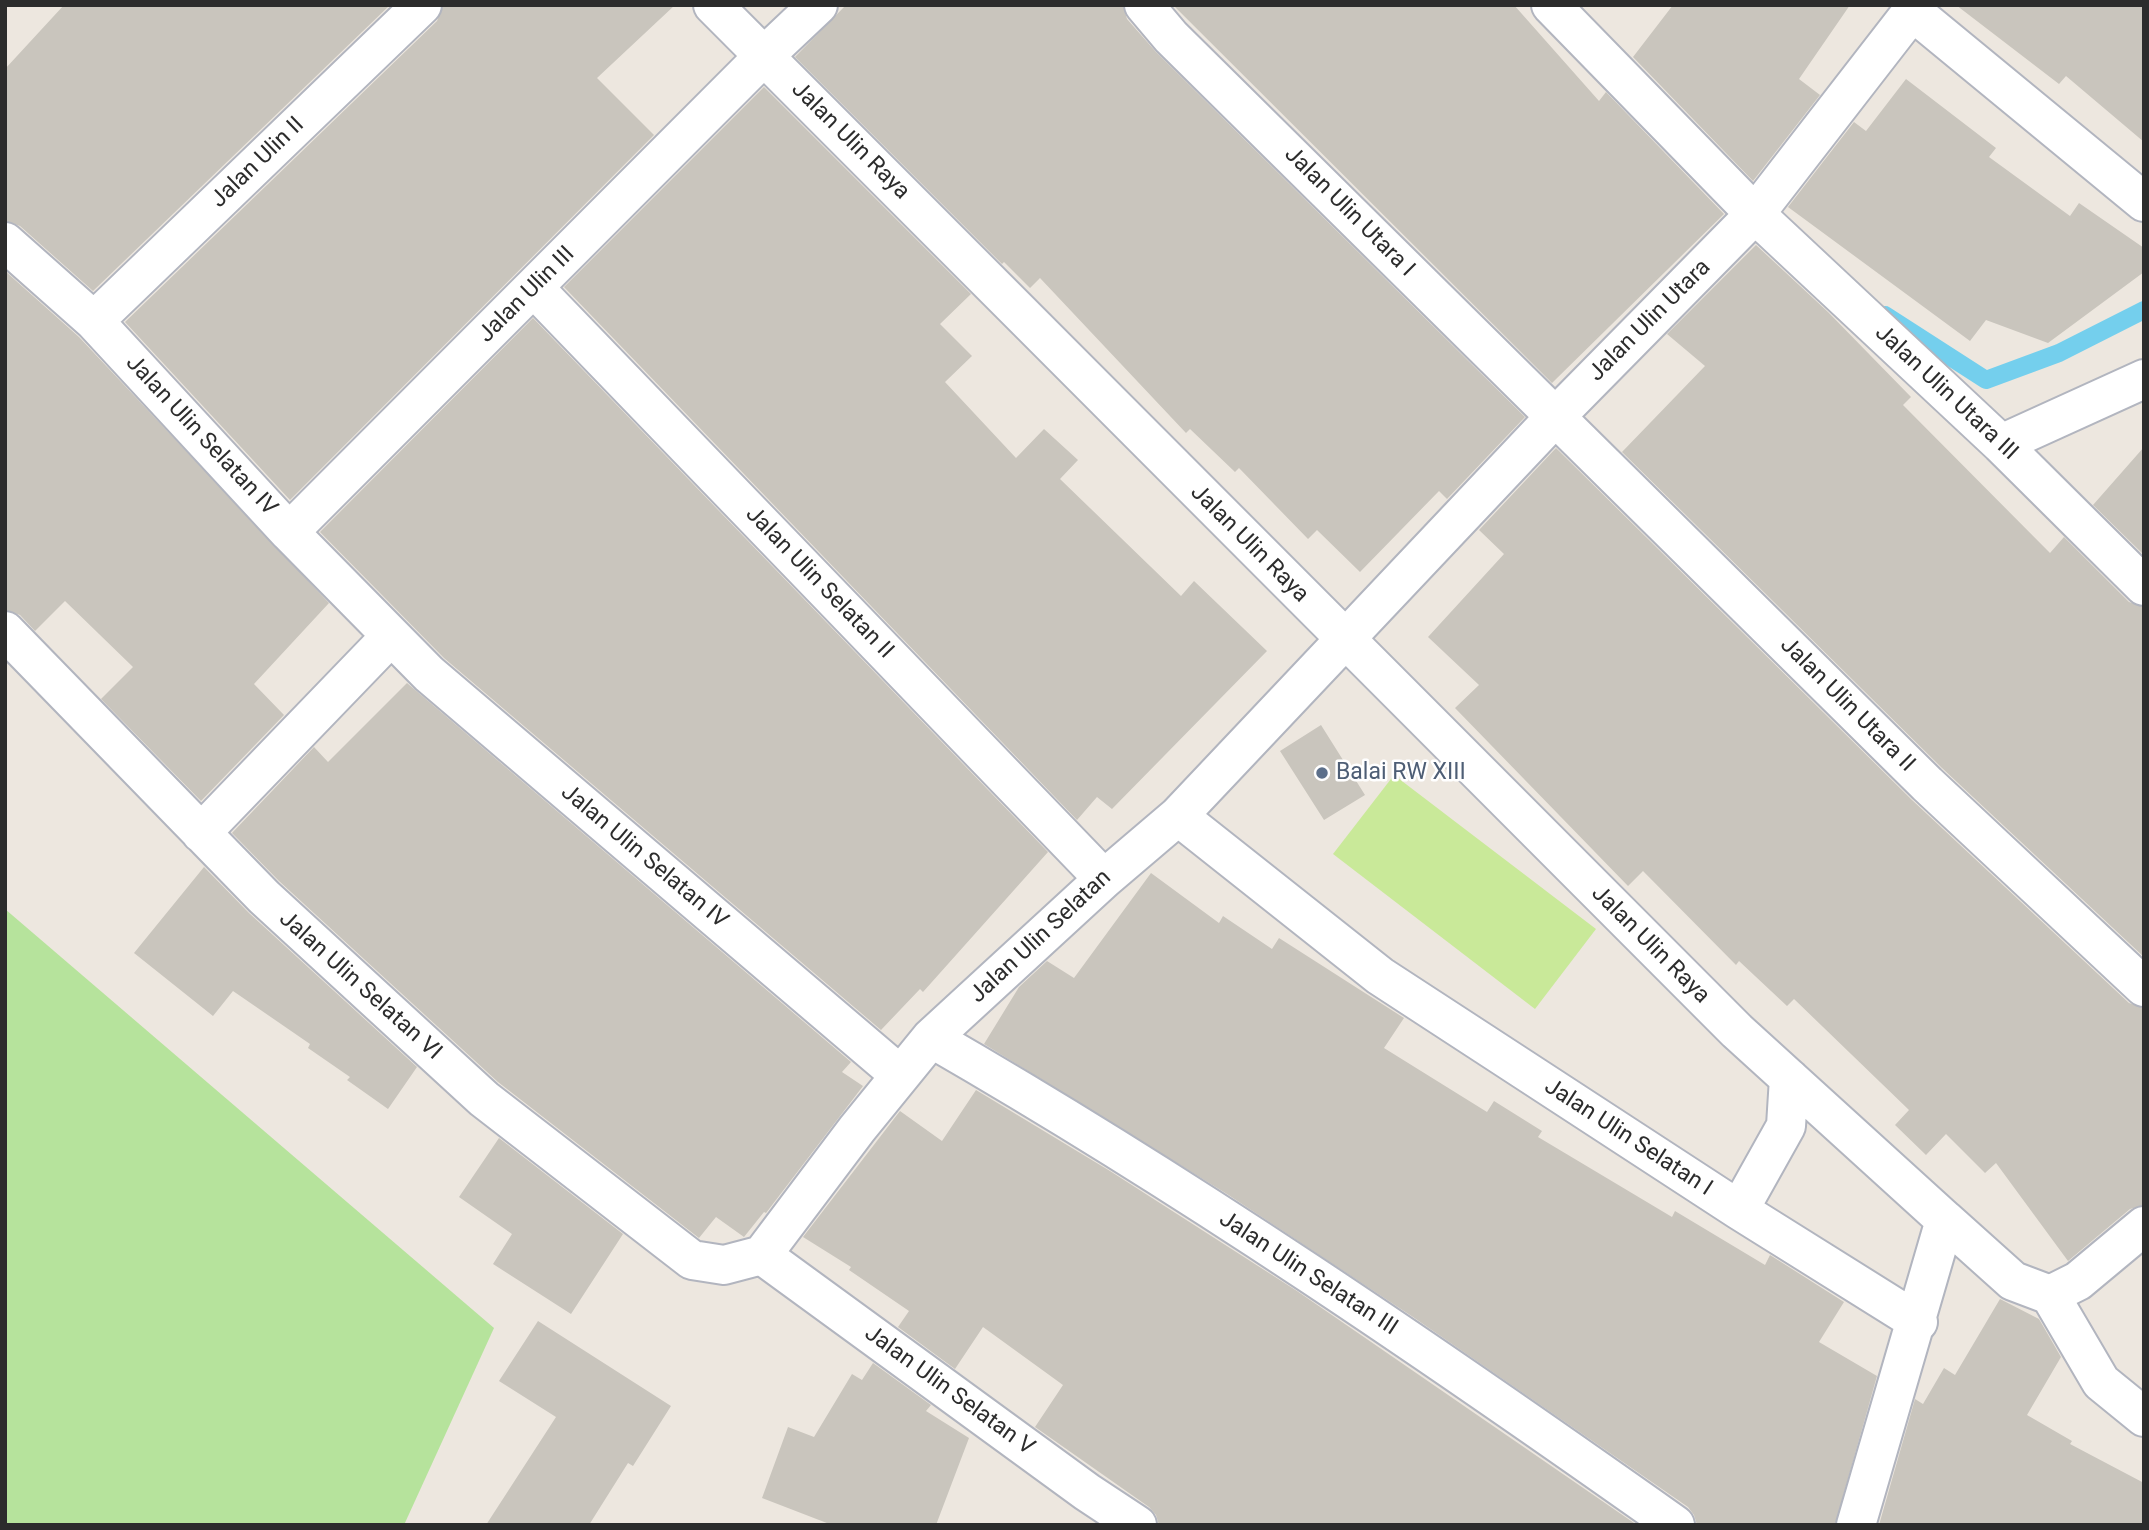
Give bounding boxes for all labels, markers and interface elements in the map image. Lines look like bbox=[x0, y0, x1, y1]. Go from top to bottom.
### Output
street label: Jalan Ulin Raya bbox=[785, 76, 915, 206]
street label: Jalan Ulin II bbox=[206, 112, 310, 214]
street label: Jalan Ulin Utara I bbox=[1278, 141, 1420, 283]
street label: Jalan Ulin III bbox=[473, 241, 581, 349]
street label: Jalan Ulin Utara bbox=[1583, 254, 1717, 388]
street label: Jalan Ulin Utara III bbox=[1869, 320, 2023, 466]
street label: Jalan Ulin Selatan IV bbox=[119, 350, 283, 522]
street label: Jalan Ulin Raya bbox=[1184, 479, 1314, 609]
street label: Jalan Ulin Selatan II bbox=[739, 501, 899, 665]
street label: Jalan Ulin Utara II bbox=[1774, 632, 1920, 778]
place label: Balai RW XIII bbox=[1336, 759, 1466, 787]
marker: Balai RW XIII bbox=[1314, 765, 1330, 781]
street label: Jalan Ulin Selatan IV bbox=[555, 779, 733, 935]
street label: Jalan Ulin Selatan bbox=[965, 865, 1117, 1009]
street label: Jalan Ulin Raya bbox=[1585, 880, 1715, 1010]
street label: Jalan Ulin Selatan VI bbox=[273, 906, 447, 1066]
street label: Jalan Ulin Selatan I bbox=[1539, 1073, 1717, 1203]
street label: Jalan Ulin Selatan III bbox=[1214, 1206, 1402, 1342]
street label: Jalan Ulin Selatan V bbox=[859, 1320, 1039, 1462]

